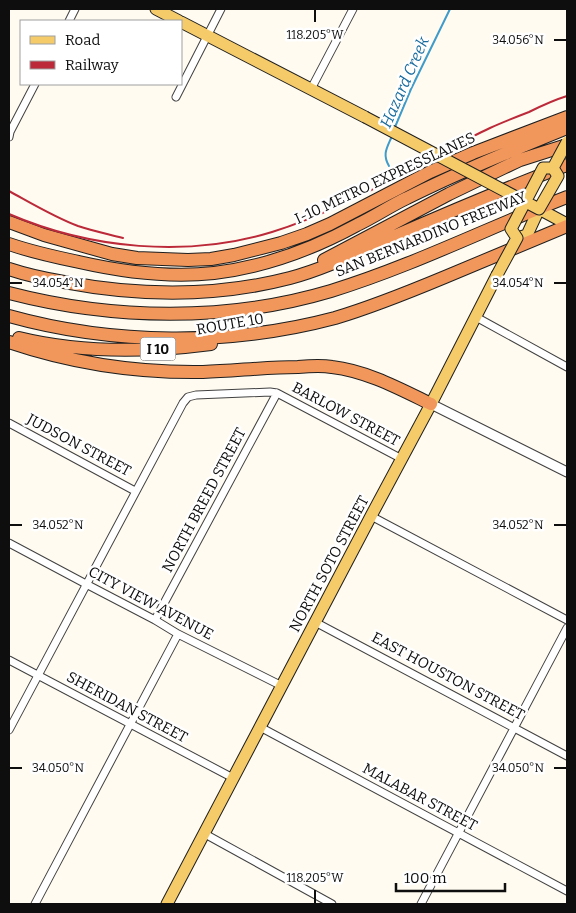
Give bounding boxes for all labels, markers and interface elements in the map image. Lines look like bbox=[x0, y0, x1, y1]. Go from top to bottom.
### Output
legend bbox=[20, 20, 182, 85]
text: 118.205°W bbox=[286, 28, 344, 42]
text: Road bbox=[65, 31, 100, 49]
text: 34.056°N bbox=[492, 33, 544, 47]
water label: Hazard Creek bbox=[376, 34, 433, 131]
text: Railway bbox=[65, 56, 119, 74]
street label: I-10 METRO EXPRESSLANES bbox=[292, 128, 478, 228]
street label: SAN BERNARDINO FREEWAY bbox=[333, 187, 530, 281]
text: 34.054°N bbox=[32, 276, 84, 290]
text: 34.054°N bbox=[492, 276, 544, 290]
street label: ROUTE 10 bbox=[195, 309, 265, 339]
road number: I 10 bbox=[140, 338, 176, 360]
street label: BARLOW STREET bbox=[289, 378, 403, 450]
street label: JUDSON STREET bbox=[23, 410, 134, 480]
street label: NORTH BREED STREET bbox=[158, 424, 250, 575]
street label: NORTH SOTO STREET bbox=[285, 493, 373, 635]
text: 34.052°N bbox=[33, 518, 84, 532]
text: 34.052°N bbox=[493, 518, 544, 532]
street label: CITY VIEW AVENUE bbox=[85, 562, 217, 644]
street label: EAST HOUSTON STREET bbox=[369, 628, 528, 724]
street label: SHERIDAN STREET bbox=[64, 668, 191, 747]
street label: MALABAR STREET bbox=[360, 759, 481, 835]
text: 34.050°N bbox=[32, 761, 85, 775]
text: 34.050°N bbox=[492, 761, 545, 775]
scale bar bbox=[396, 860, 505, 892]
text: 100 m bbox=[404, 869, 447, 887]
text: 118.205°W bbox=[286, 871, 344, 885]

